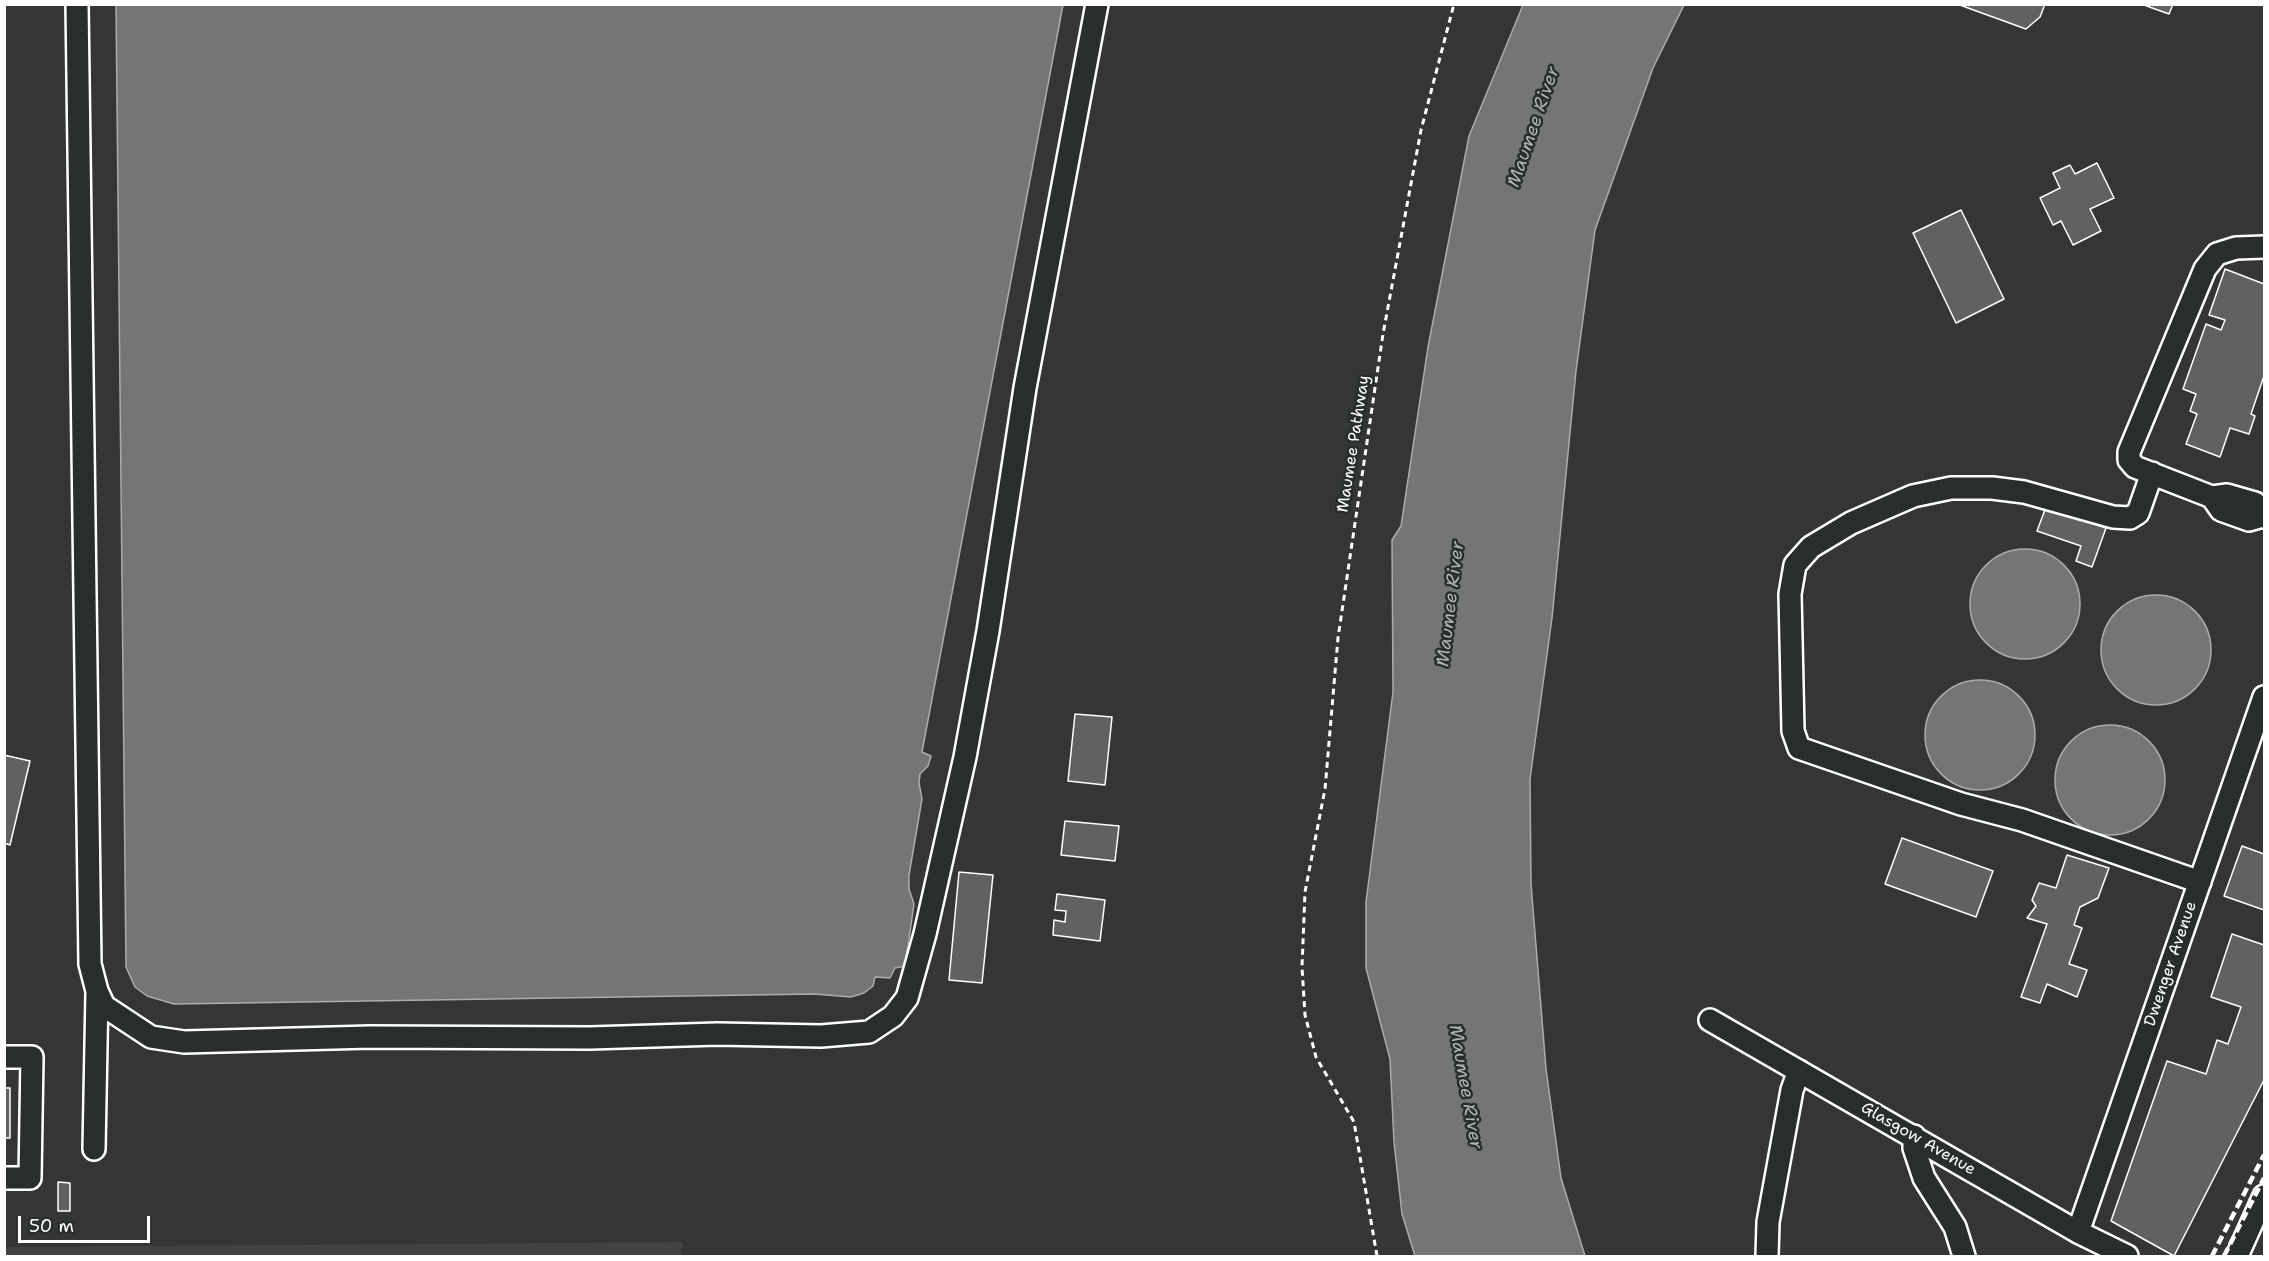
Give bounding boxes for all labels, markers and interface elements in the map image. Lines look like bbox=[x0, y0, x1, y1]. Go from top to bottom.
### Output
water label: Maumee River bbox=[1503, 64, 1565, 190]
street label: Maumee Pathway bbox=[1334, 374, 1374, 514]
water label: Maumee River bbox=[1433, 540, 1469, 668]
street label: Dwenger Avenue bbox=[2141, 899, 2201, 1029]
water label: Maumee River bbox=[1443, 1023, 1487, 1151]
street label: Glasgow Avenue bbox=[1857, 1098, 1979, 1180]
scale bar bbox=[21, 1204, 153, 1242]
text: 50 m bbox=[29, 1214, 74, 1238]

